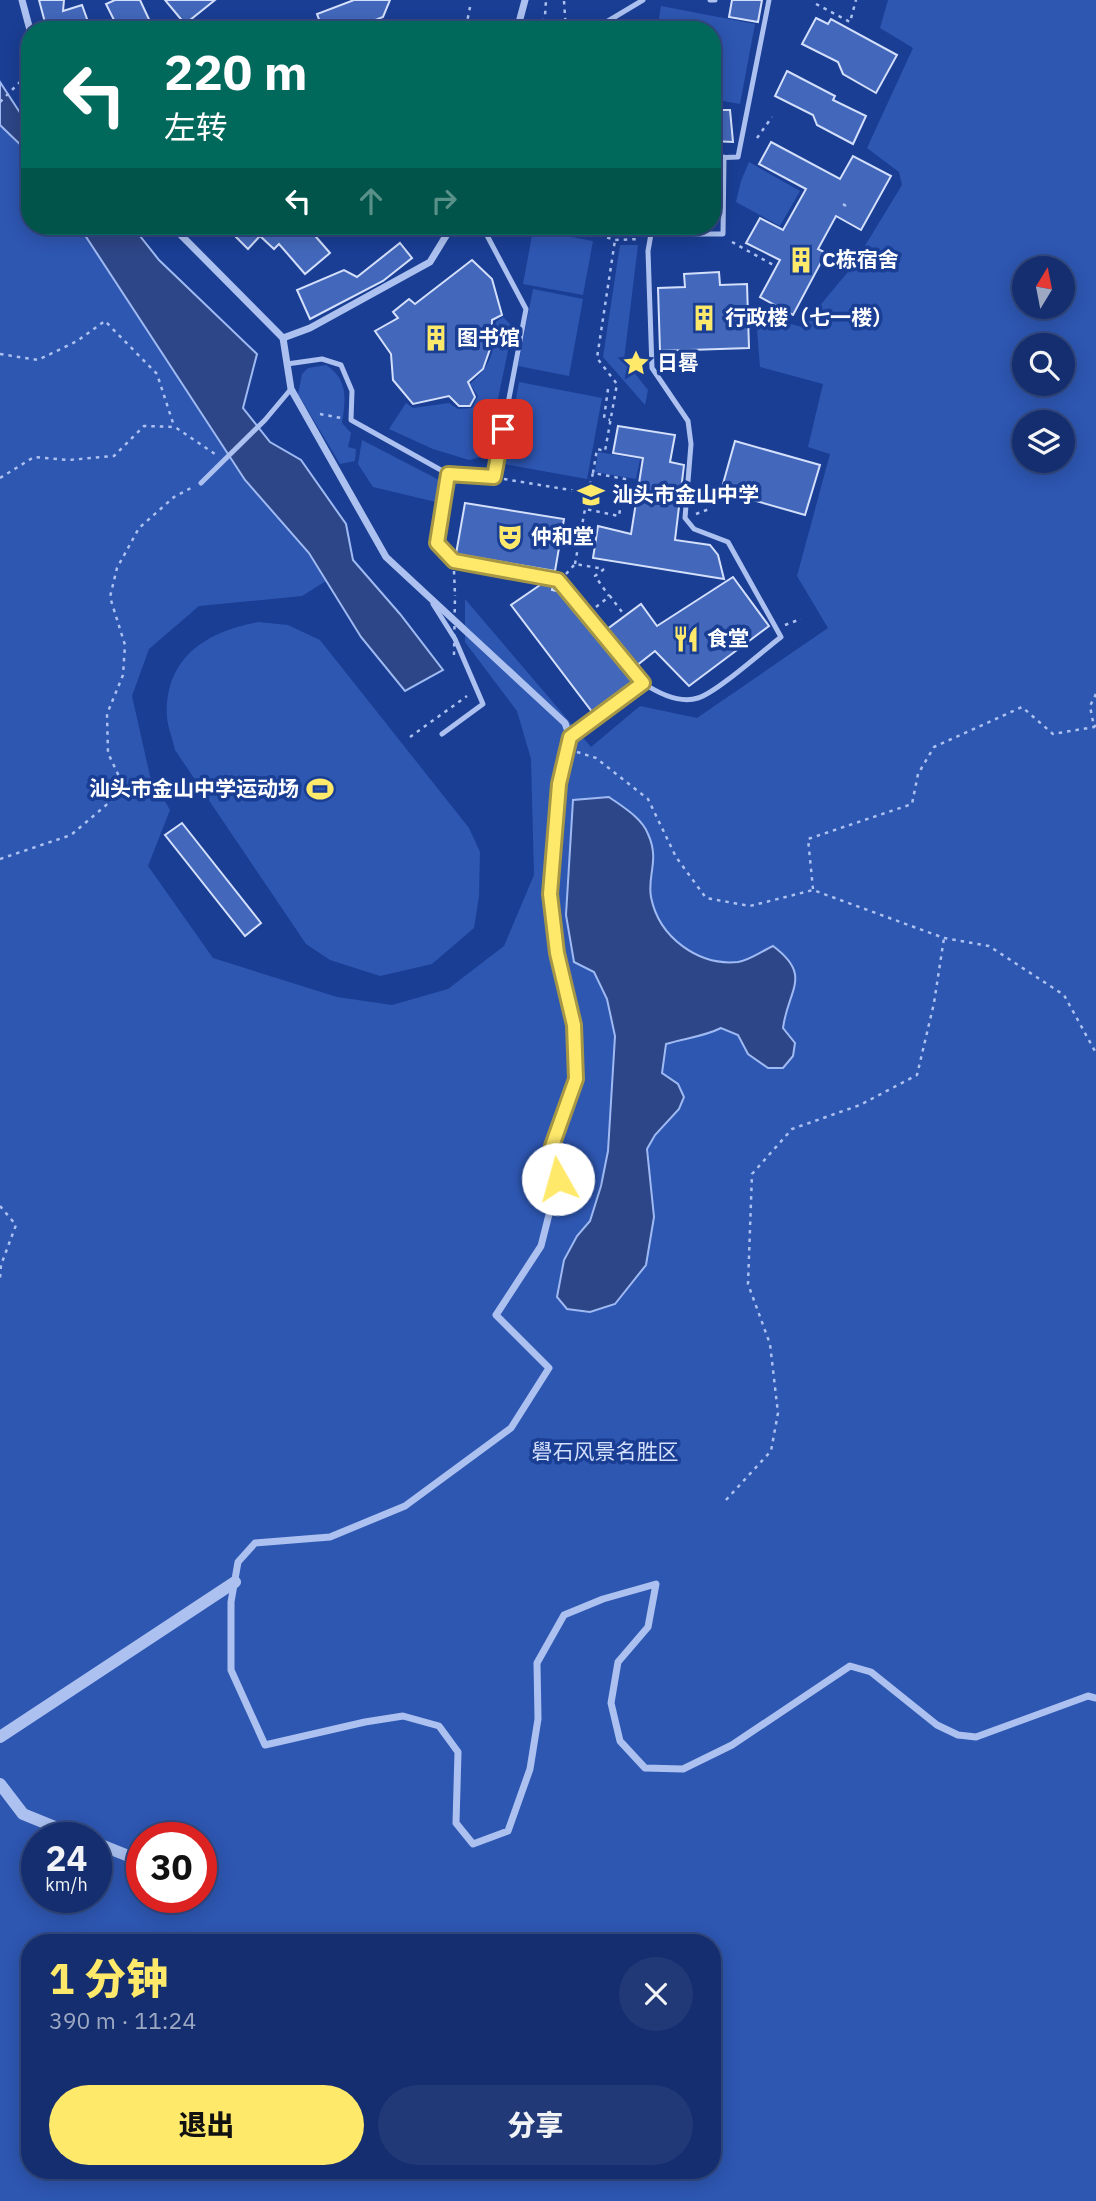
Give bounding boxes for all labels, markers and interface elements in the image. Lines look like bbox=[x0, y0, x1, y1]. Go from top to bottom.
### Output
text: 220 m bbox=[164, 40, 308, 103]
icon: left bbox=[49, 49, 140, 140]
text: 左转 bbox=[164, 106, 228, 148]
icon: left bbox=[279, 182, 317, 220]
icon: ahead bbox=[352, 182, 390, 220]
icon: right bbox=[425, 182, 463, 220]
building icon: C栋宿舍 bbox=[786, 245, 816, 275]
place label: C栋宿舍 bbox=[822, 245, 899, 273]
north arrow bbox=[1012, 256, 1074, 318]
map controls bbox=[1012, 256, 1075, 473]
building icon: 行政楼（七一楼） bbox=[689, 303, 719, 333]
place label: 行政楼（七一楼） bbox=[725, 303, 893, 331]
building icon: 图书馆 bbox=[421, 323, 451, 353]
place label: 图书馆 bbox=[457, 323, 520, 351]
button: search bbox=[1012, 333, 1075, 396]
place icon: 日晷 bbox=[621, 348, 651, 378]
place label: 日晷 bbox=[657, 348, 699, 376]
pin bbox=[473, 399, 533, 459]
icon: arrive bbox=[484, 410, 522, 448]
button: layers bbox=[1012, 410, 1075, 473]
school or university icon: 汕头市金山中学 bbox=[576, 480, 606, 510]
place label: 汕头市金山中学 bbox=[612, 480, 759, 508]
theatre icon: 仲和堂 bbox=[495, 522, 525, 552]
place label: 仲和堂 bbox=[531, 522, 594, 550]
restaurant icon: 食堂 bbox=[671, 624, 701, 654]
place label: 食堂 bbox=[707, 624, 749, 652]
place label: 汕头市金山中学运动场 bbox=[89, 774, 299, 802]
sports icon: 汕头市金山中学运动场 bbox=[305, 774, 335, 804]
position arrow bbox=[521, 1142, 595, 1216]
park label: 礐石风景名胜区 bbox=[532, 1437, 679, 1465]
speed limit sign: 30 bbox=[126, 1822, 217, 1913]
text: 24 bbox=[45, 1835, 88, 1881]
text: km/h bbox=[45, 1873, 88, 1896]
text: 1 分钟 bbox=[49, 1951, 168, 2006]
button: close bbox=[619, 1957, 693, 2031]
text: 390 m · 11:24 bbox=[49, 2005, 196, 2035]
button: 退出 bbox=[49, 2085, 364, 2165]
button: 分享 bbox=[378, 2085, 693, 2165]

